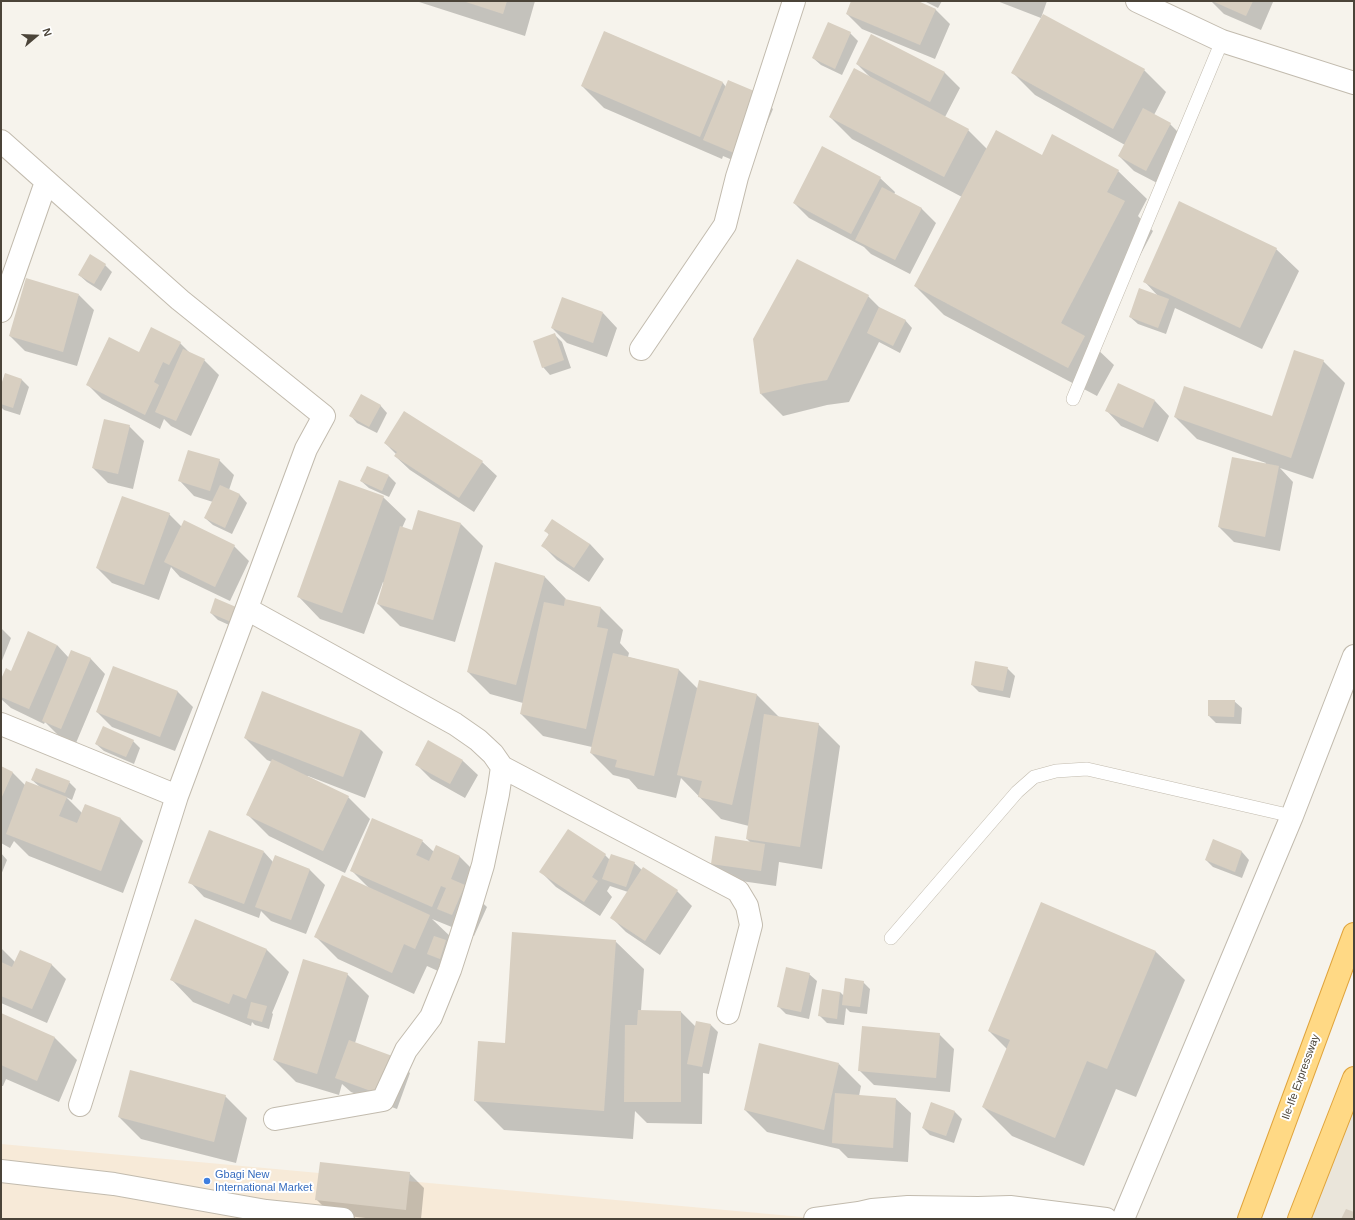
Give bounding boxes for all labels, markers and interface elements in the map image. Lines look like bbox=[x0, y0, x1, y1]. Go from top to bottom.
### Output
north arrow bbox=[16, 16, 56, 56]
text: N bbox=[40, 26, 54, 38]
street label: Ile-Ife Expressway bbox=[1279, 1033, 1323, 1121]
place label: Gbagi New International Market bbox=[215, 1168, 312, 1194]
marker: Gbagi New International Market bbox=[202, 1176, 212, 1186]

